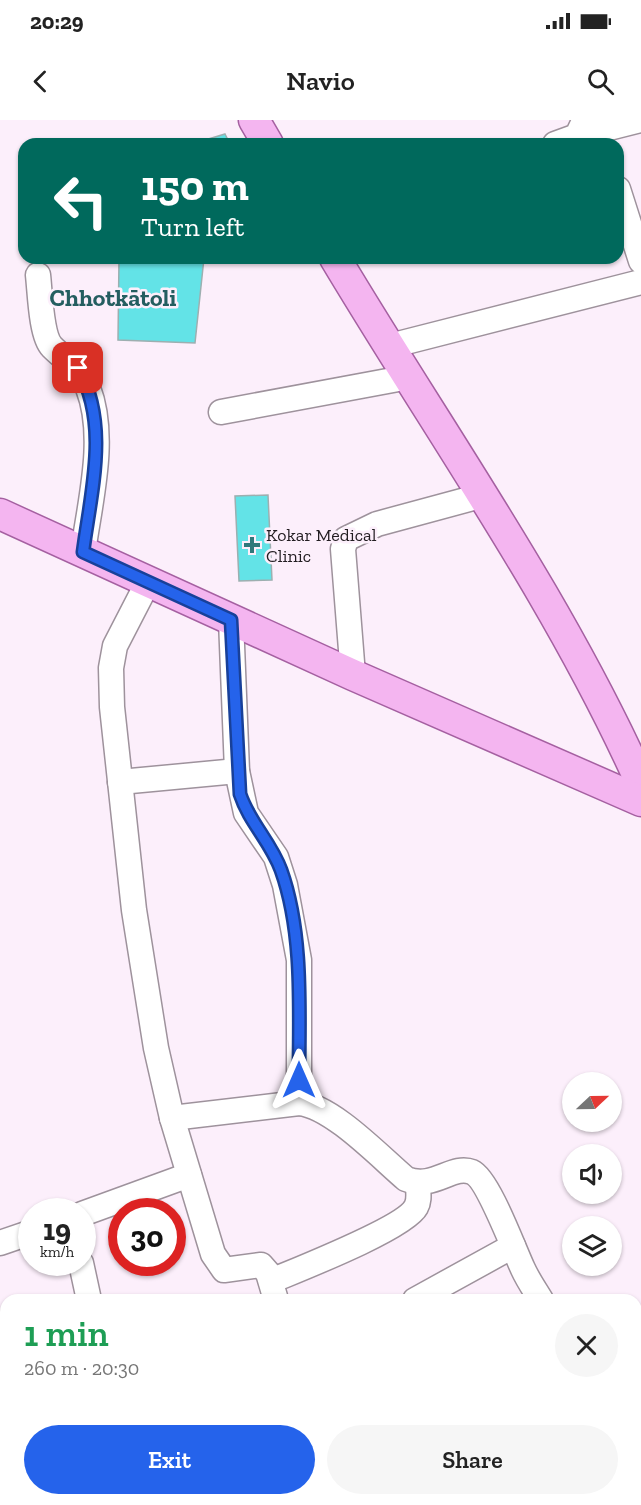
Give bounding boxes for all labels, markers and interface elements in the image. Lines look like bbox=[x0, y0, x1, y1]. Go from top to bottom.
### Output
text: 20:29 bbox=[30, 8, 84, 35]
icon: back bbox=[24, 65, 57, 98]
text: Navio bbox=[286, 65, 355, 97]
icon: search bbox=[584, 65, 617, 98]
text: 150 m bbox=[141, 160, 249, 211]
icon: left bbox=[42, 162, 120, 240]
text: Turn left bbox=[141, 211, 244, 243]
district label: Chhotkātoli bbox=[50, 283, 176, 312]
pin bbox=[52, 342, 103, 393]
icon: arrive bbox=[61, 351, 94, 384]
place label: Kokar Medical Clinic bbox=[266, 524, 377, 567]
marker: Kokar Medical Clinic bbox=[243, 536, 261, 554]
position arrow bbox=[267, 1048, 331, 1112]
north arrow bbox=[562, 1072, 622, 1132]
map controls bbox=[562, 1072, 622, 1276]
button: sound bbox=[562, 1144, 622, 1204]
speed limit sign: 30 bbox=[108, 1198, 186, 1276]
text: 19 bbox=[43, 1212, 71, 1248]
button: layers bbox=[562, 1216, 622, 1276]
text: km/h bbox=[40, 1243, 74, 1261]
text: 1 min bbox=[24, 1312, 109, 1355]
button: close bbox=[555, 1314, 618, 1377]
text: 260 m · 20:30 bbox=[24, 1356, 139, 1380]
button: Exit bbox=[24, 1425, 315, 1494]
button: Share bbox=[327, 1425, 618, 1494]

